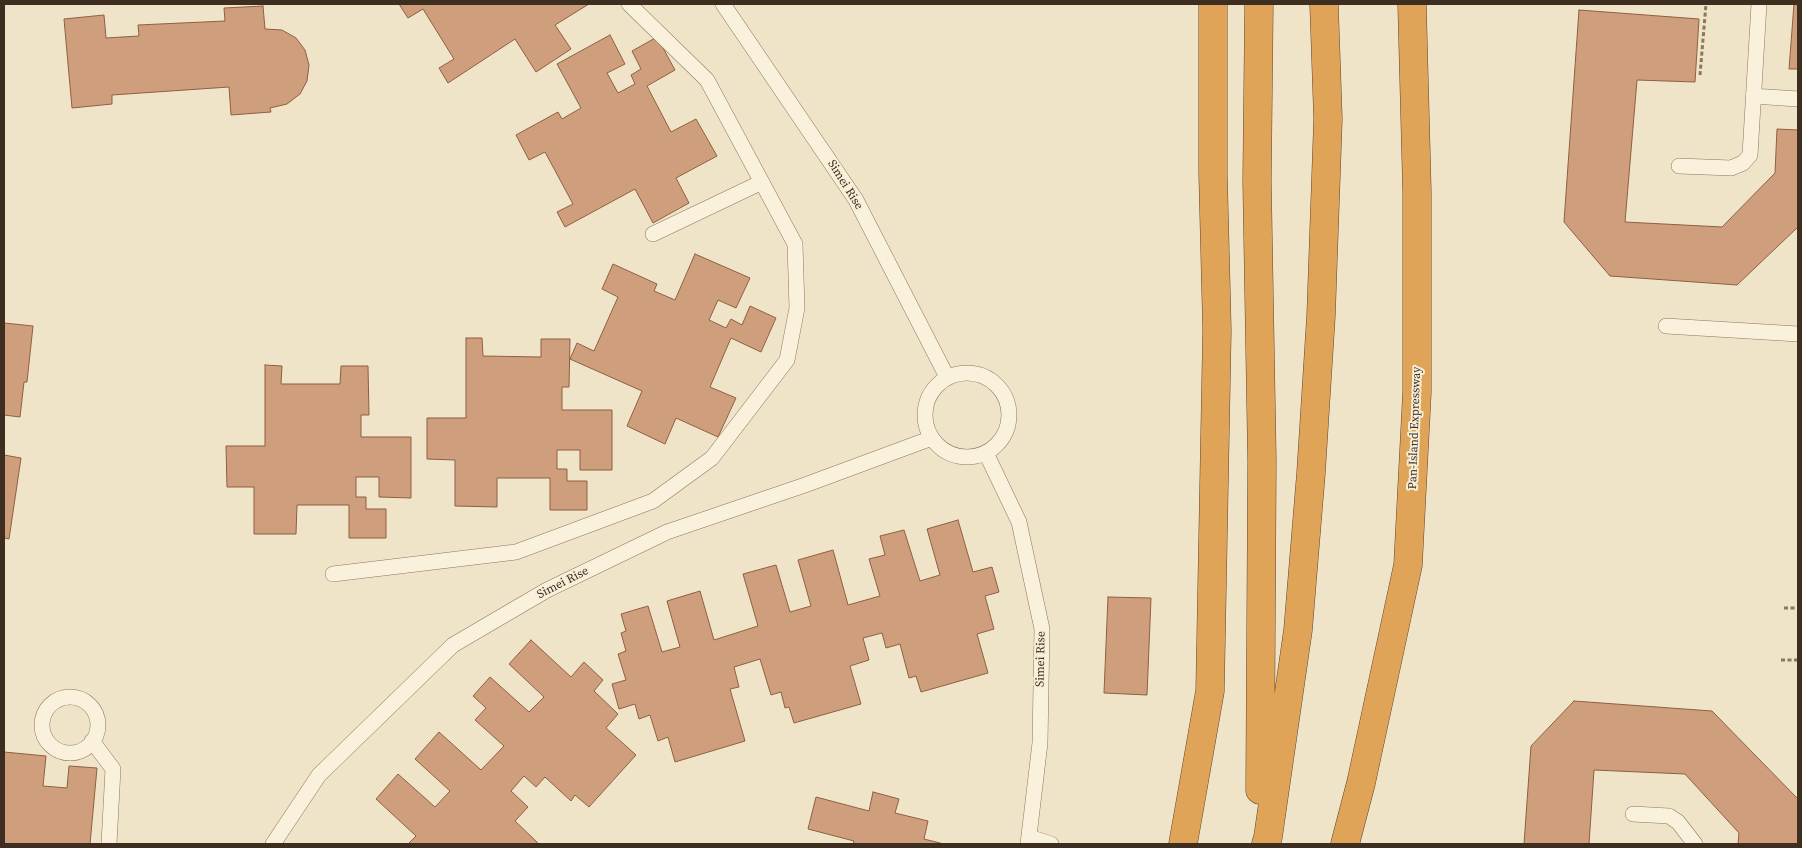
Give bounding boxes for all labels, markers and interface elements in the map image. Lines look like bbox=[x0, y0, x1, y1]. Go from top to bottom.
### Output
street label: Simei Rise bbox=[824, 158, 866, 212]
street label: Pan-Island Expressway bbox=[1406, 366, 1424, 490]
street label: Simei Rise bbox=[535, 564, 591, 602]
street label: Simei Rise bbox=[1033, 631, 1049, 687]

